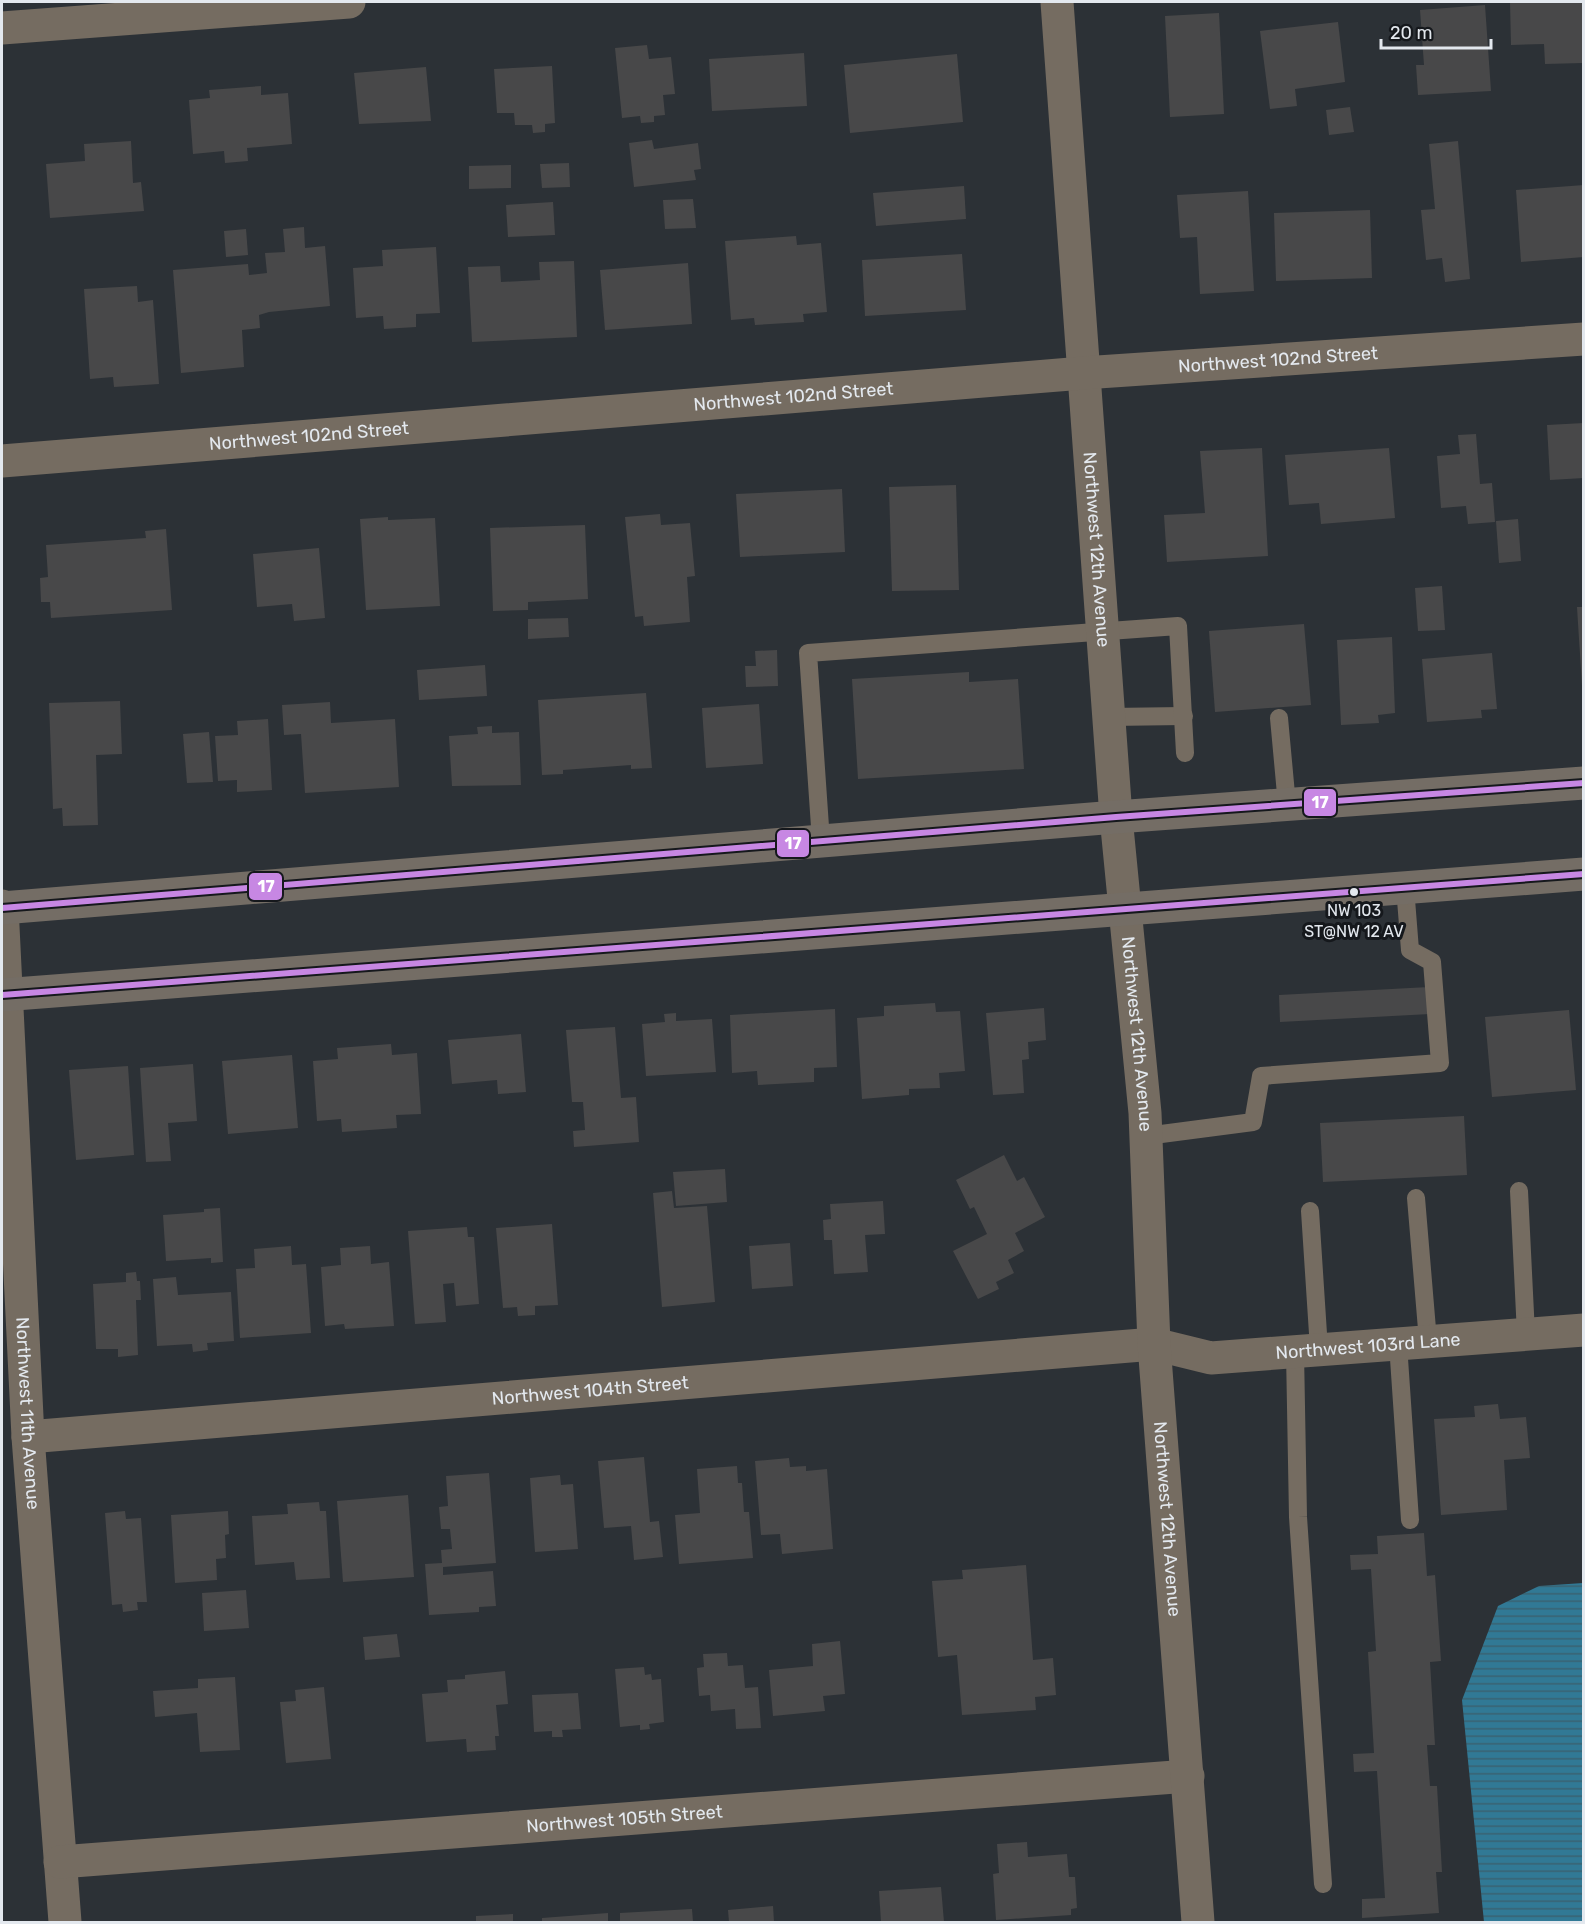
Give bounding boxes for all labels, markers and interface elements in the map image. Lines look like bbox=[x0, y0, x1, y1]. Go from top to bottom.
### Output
scale bar bbox=[1381, 12, 1490, 50]
text: 20 m bbox=[1390, 22, 1432, 44]
street label: Northwest 102nd Street bbox=[1177, 342, 1379, 378]
street label: Northwest 102nd Street bbox=[693, 377, 894, 416]
street label: Northwest 102nd Street bbox=[208, 417, 410, 455]
street label: Northwest 12th Avenue bbox=[1079, 451, 1115, 648]
line badge: 17 bbox=[1303, 788, 1337, 817]
text: 17 bbox=[1311, 793, 1329, 812]
line badge: 17 bbox=[776, 829, 810, 858]
text: 17 bbox=[784, 834, 802, 853]
line badge: 17 bbox=[248, 872, 283, 901]
text: 17 bbox=[257, 877, 275, 896]
marker: NW 103 ST@NW 12 AV bbox=[1348, 886, 1360, 898]
place label: NW 103 ST@NW 12 AV bbox=[1304, 901, 1404, 941]
street label: Northwest 12th Avenue bbox=[1117, 935, 1157, 1132]
street label: Northwest 11th Avenue bbox=[11, 1316, 45, 1511]
street label: Northwest 103rd Lane bbox=[1275, 1328, 1461, 1364]
street label: Northwest 104th Street bbox=[491, 1371, 689, 1410]
street label: Northwest 12th Avenue bbox=[1149, 1420, 1186, 1617]
street label: Northwest 105th Street bbox=[525, 1801, 723, 1837]

